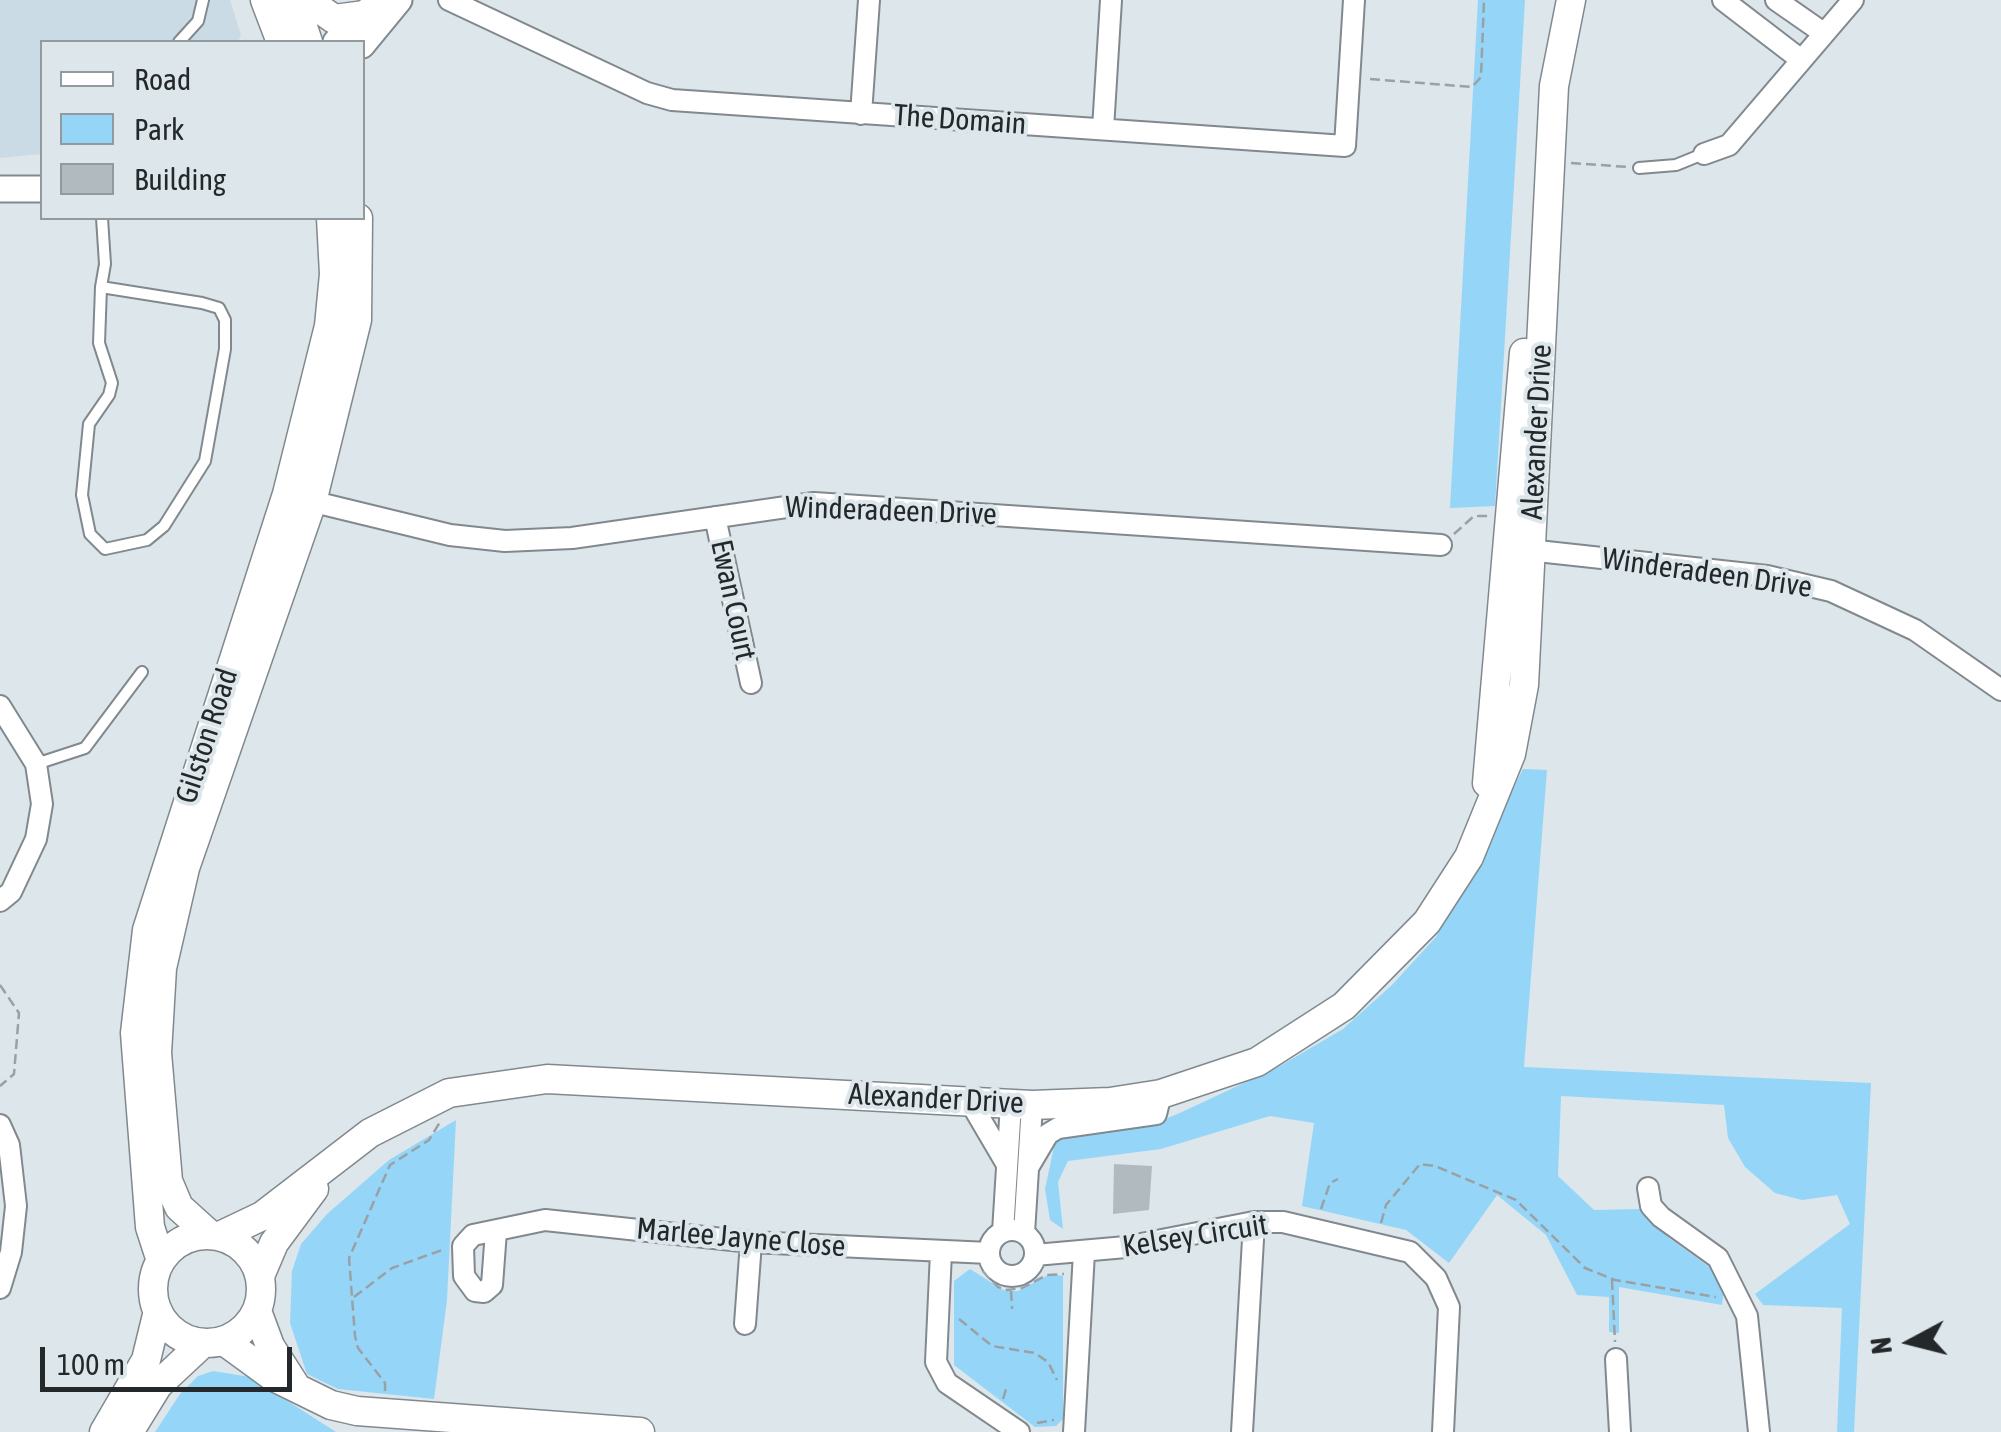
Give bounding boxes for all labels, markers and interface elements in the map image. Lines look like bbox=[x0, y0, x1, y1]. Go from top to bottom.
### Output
legend bbox=[40, 40, 365, 220]
text: Road bbox=[134, 62, 191, 96]
street label: The Domain bbox=[893, 97, 1027, 143]
text: Park bbox=[134, 112, 184, 146]
text: Building bbox=[134, 162, 226, 196]
street label: Alexander Drive bbox=[1514, 344, 1560, 520]
street label: Winderadeen Drive bbox=[785, 489, 997, 533]
street label: Ewan Court bbox=[703, 536, 763, 664]
street label: Winderadeen Drive bbox=[1600, 540, 1814, 606]
street label: Gilston Road bbox=[168, 664, 246, 808]
street label: Alexander Drive bbox=[848, 1076, 1024, 1122]
street label: Kelsey Circuit bbox=[1120, 1207, 1270, 1265]
street label: Marlee Jayne Close bbox=[635, 1211, 847, 1265]
north arrow bbox=[1861, 1292, 1961, 1392]
scale bar bbox=[45, 1327, 298, 1389]
text: N bbox=[1864, 1336, 1898, 1356]
text: 100 m bbox=[57, 1347, 125, 1381]

